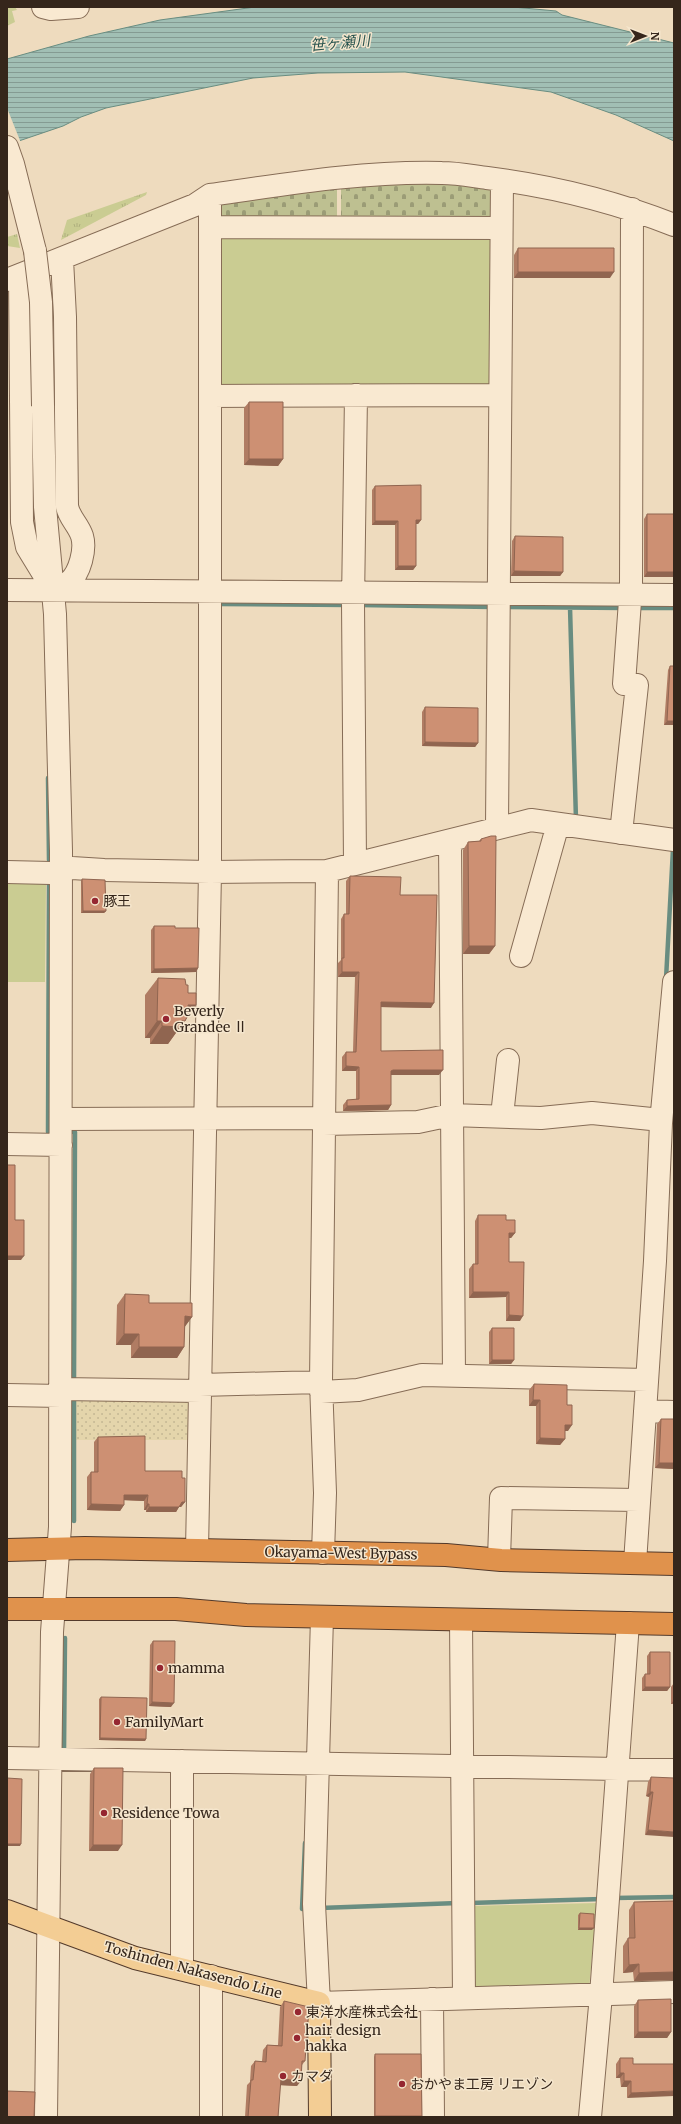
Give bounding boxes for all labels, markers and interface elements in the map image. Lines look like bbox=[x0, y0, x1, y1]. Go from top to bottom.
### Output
north arrow bbox=[625, 16, 665, 56]
water label: 笹ヶ瀬川 bbox=[309, 30, 373, 55]
text: N bbox=[648, 32, 662, 41]
place label: 豚王 bbox=[103, 892, 131, 910]
marker: 豚王 bbox=[90, 896, 100, 906]
place label: Beverly Grandee Ⅱ bbox=[174, 1002, 248, 1036]
marker: Beverly Grandee Ⅱ bbox=[161, 1014, 171, 1024]
street label: Okayama-West Bypass bbox=[264, 1543, 418, 1563]
place label: mamma bbox=[168, 1659, 225, 1677]
marker: mamma bbox=[155, 1663, 165, 1673]
place label: FamilyMart bbox=[125, 1713, 204, 1731]
marker: FamilyMart bbox=[112, 1717, 122, 1727]
place label: Residence Towa bbox=[112, 1804, 220, 1822]
marker: Residence Towa bbox=[99, 1808, 109, 1818]
street label: Toshinden Nakasendo Line bbox=[102, 1938, 284, 2002]
place label: 東洋水産株式会社 bbox=[306, 2003, 418, 2021]
marker: 東洋水産株式会社 bbox=[293, 2007, 303, 2017]
place label: hair design hakka bbox=[305, 2021, 381, 2055]
marker: hair design hakka bbox=[292, 2033, 302, 2043]
place label: カマダ bbox=[291, 2067, 333, 2085]
marker: カマダ bbox=[278, 2071, 288, 2081]
place label: おかやま工房 リエゾン bbox=[410, 2075, 553, 2093]
marker: おかやま工房 リエゾン bbox=[397, 2079, 407, 2089]

